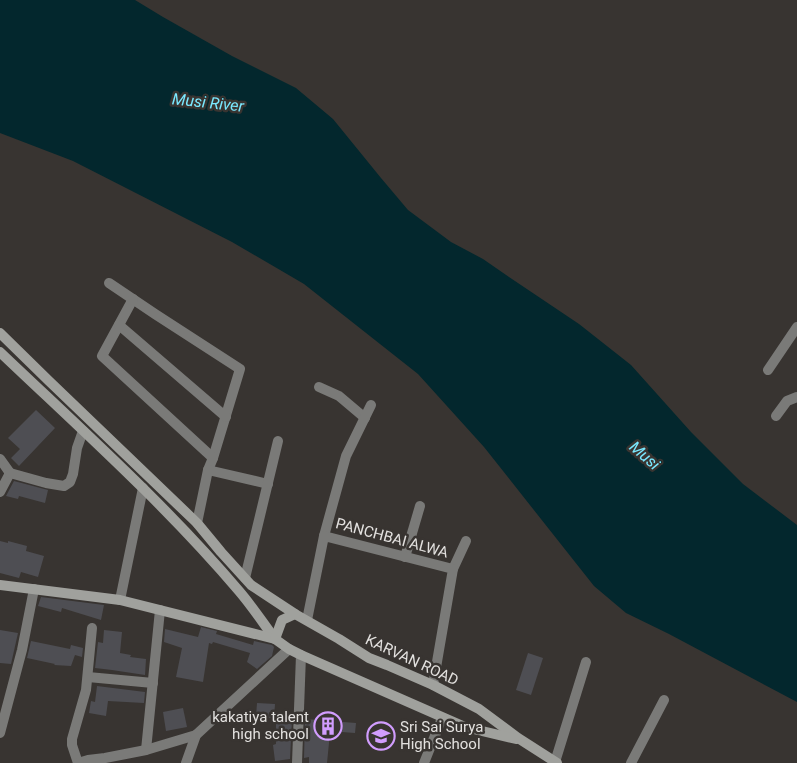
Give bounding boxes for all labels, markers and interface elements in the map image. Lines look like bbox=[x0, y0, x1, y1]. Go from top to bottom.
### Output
water label: Musi River bbox=[171, 89, 246, 116]
water label: Musi bbox=[626, 437, 664, 474]
street label: PANCHBAI ALWA bbox=[334, 514, 451, 562]
street label: KARVAN ROAD bbox=[363, 631, 461, 689]
place label: kakatiya talent high school bbox=[212, 708, 309, 743]
building icon: kakatiya talent high school bbox=[313, 711, 343, 741]
place label: Sri Sai Surya High School bbox=[400, 718, 483, 753]
school or university icon: Sri Sai Surya High School bbox=[366, 721, 396, 751]

